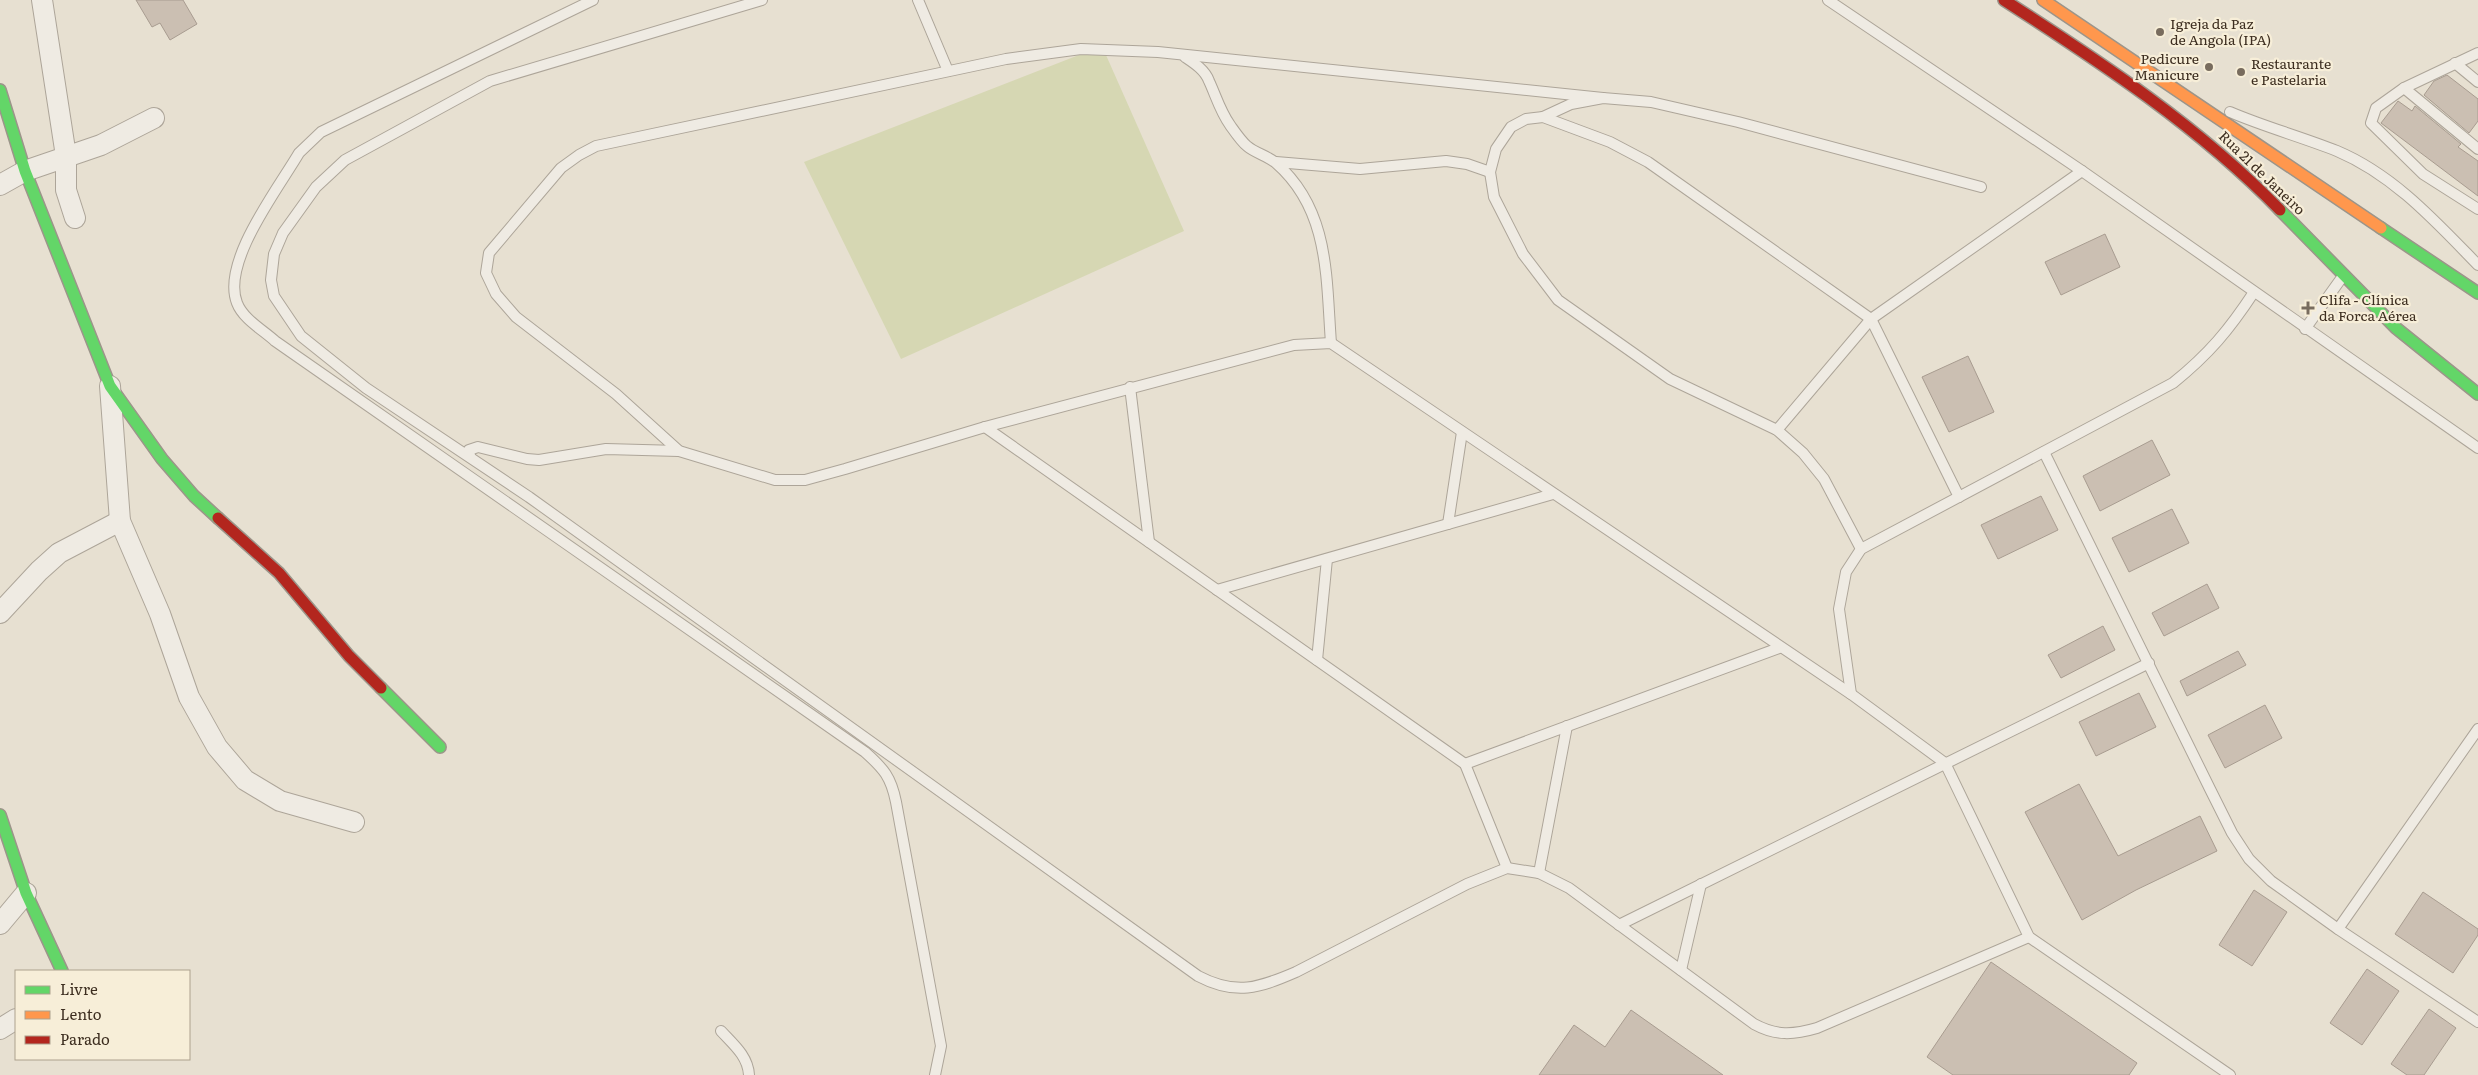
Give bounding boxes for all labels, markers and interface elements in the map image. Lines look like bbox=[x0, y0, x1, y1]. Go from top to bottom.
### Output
place label: Igreja da Paz de Angola (IPA) bbox=[2170, 13, 2271, 49]
marker: Igreja da Paz de Angola (IPA) bbox=[2154, 26, 2166, 38]
place label: Pedicure Manicure bbox=[2134, 48, 2199, 84]
place label: Restaurante e Pastelaria bbox=[2251, 53, 2331, 89]
marker: Pedicure Manicure bbox=[2203, 61, 2215, 73]
marker: Restaurante e Pastelaria bbox=[2235, 66, 2247, 78]
street label: Rua 21 de Janeiro bbox=[2215, 126, 2310, 219]
place label: Clifa - Clínica da Forca Aérea bbox=[2319, 289, 2417, 325]
marker: Clifa - Clínica da Forca Aérea bbox=[2301, 301, 2315, 315]
legend bbox=[15, 970, 190, 1060]
text: Livre bbox=[60, 977, 98, 1000]
text: Lento bbox=[60, 1002, 102, 1025]
text: Parado bbox=[60, 1027, 110, 1050]

